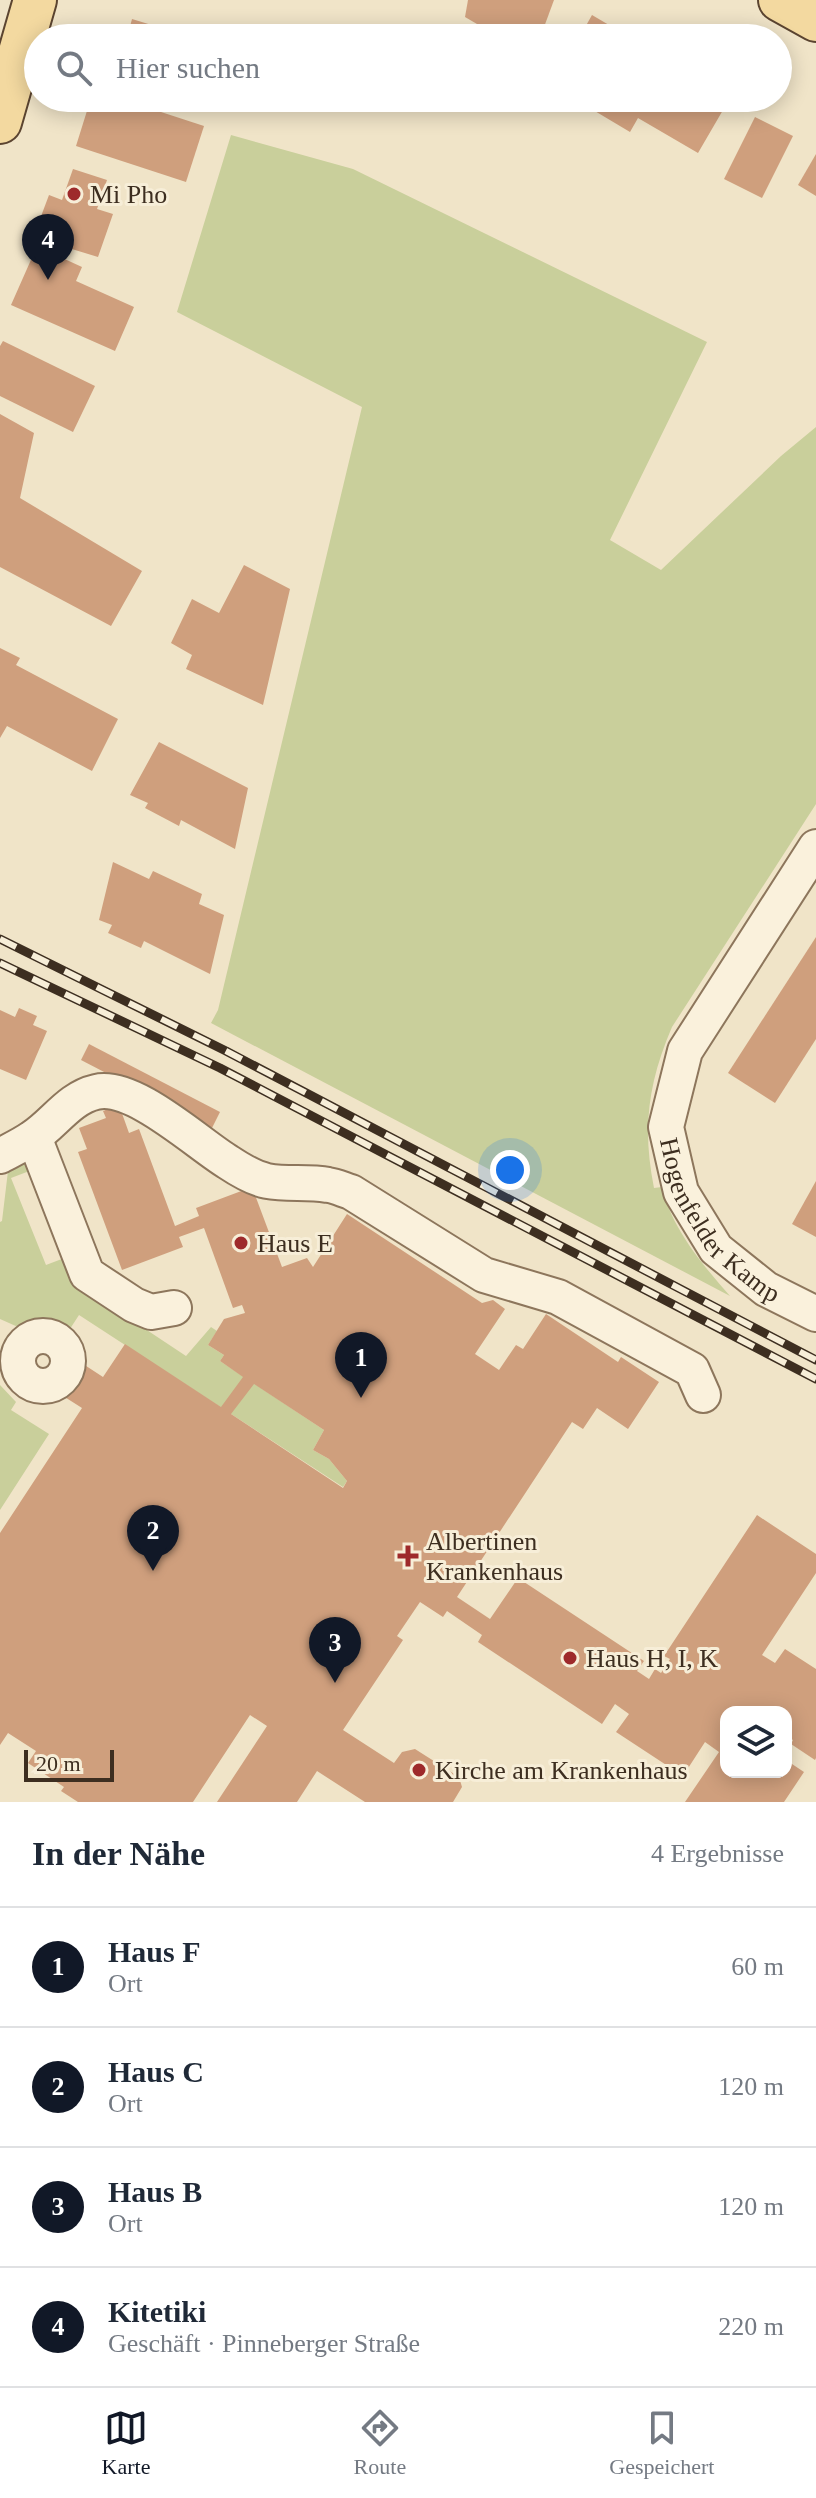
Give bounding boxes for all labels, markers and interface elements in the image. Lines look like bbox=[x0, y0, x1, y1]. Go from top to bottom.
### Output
search box bbox=[24, 24, 792, 112]
icon: search bbox=[52, 46, 96, 90]
text: Hier suchen bbox=[116, 51, 260, 84]
place label: Mi Pho bbox=[90, 180, 167, 209]
marker: Mi Pho bbox=[65, 185, 83, 203]
pin: 4 bbox=[22, 214, 74, 280]
street label: Hogenfelder Kamp bbox=[654, 1135, 785, 1308]
your location bbox=[490, 1150, 530, 1190]
place label: Haus E bbox=[257, 1229, 333, 1258]
marker: Haus E bbox=[232, 1234, 250, 1252]
pin: 1 bbox=[335, 1332, 387, 1398]
pin: 2 bbox=[127, 1505, 179, 1571]
place label: Albertinen Krankenhaus bbox=[426, 1527, 563, 1586]
marker: Albertinen Krankenhaus bbox=[397, 1545, 419, 1567]
pin: 3 bbox=[309, 1617, 361, 1683]
place label: Haus H, I, K bbox=[586, 1644, 718, 1673]
marker: Haus H, I, K bbox=[561, 1649, 579, 1667]
map controls bbox=[720, 1706, 792, 1778]
button: layers bbox=[720, 1706, 792, 1778]
scale bar bbox=[24, 1746, 114, 1782]
text: 20 m bbox=[36, 1751, 81, 1776]
place label: Kirche am Krankenhaus bbox=[435, 1756, 688, 1785]
marker: Kirche am Krankenhaus bbox=[410, 1761, 428, 1779]
text: In der Nähe bbox=[32, 1835, 205, 1872]
text: 4 Ergebnisse bbox=[651, 1839, 784, 1868]
text: Haus F bbox=[108, 1935, 201, 1968]
text: 1 bbox=[52, 1952, 65, 1981]
text: 60 m bbox=[731, 1952, 784, 1981]
text: Ort bbox=[108, 1969, 143, 1998]
text: Haus C bbox=[108, 2055, 204, 2088]
text: 2 bbox=[52, 2072, 65, 2101]
text: 120 m bbox=[718, 2072, 784, 2101]
text: Ort bbox=[108, 2089, 143, 2118]
text: Haus B bbox=[108, 2175, 202, 2208]
text: 3 bbox=[52, 2192, 65, 2221]
text: 120 m bbox=[718, 2192, 784, 2221]
text: Ort bbox=[108, 2209, 143, 2238]
text: Kitetiki bbox=[108, 2295, 206, 2328]
text: 4 bbox=[52, 2312, 65, 2341]
text: 220 m bbox=[718, 2312, 784, 2341]
text: Geschäft · Pinneberger Straße bbox=[108, 2329, 420, 2358]
tab: Karte bbox=[102, 2406, 150, 2480]
tab: Route bbox=[354, 2406, 406, 2480]
tab: Gespeichert bbox=[609, 2406, 714, 2480]

